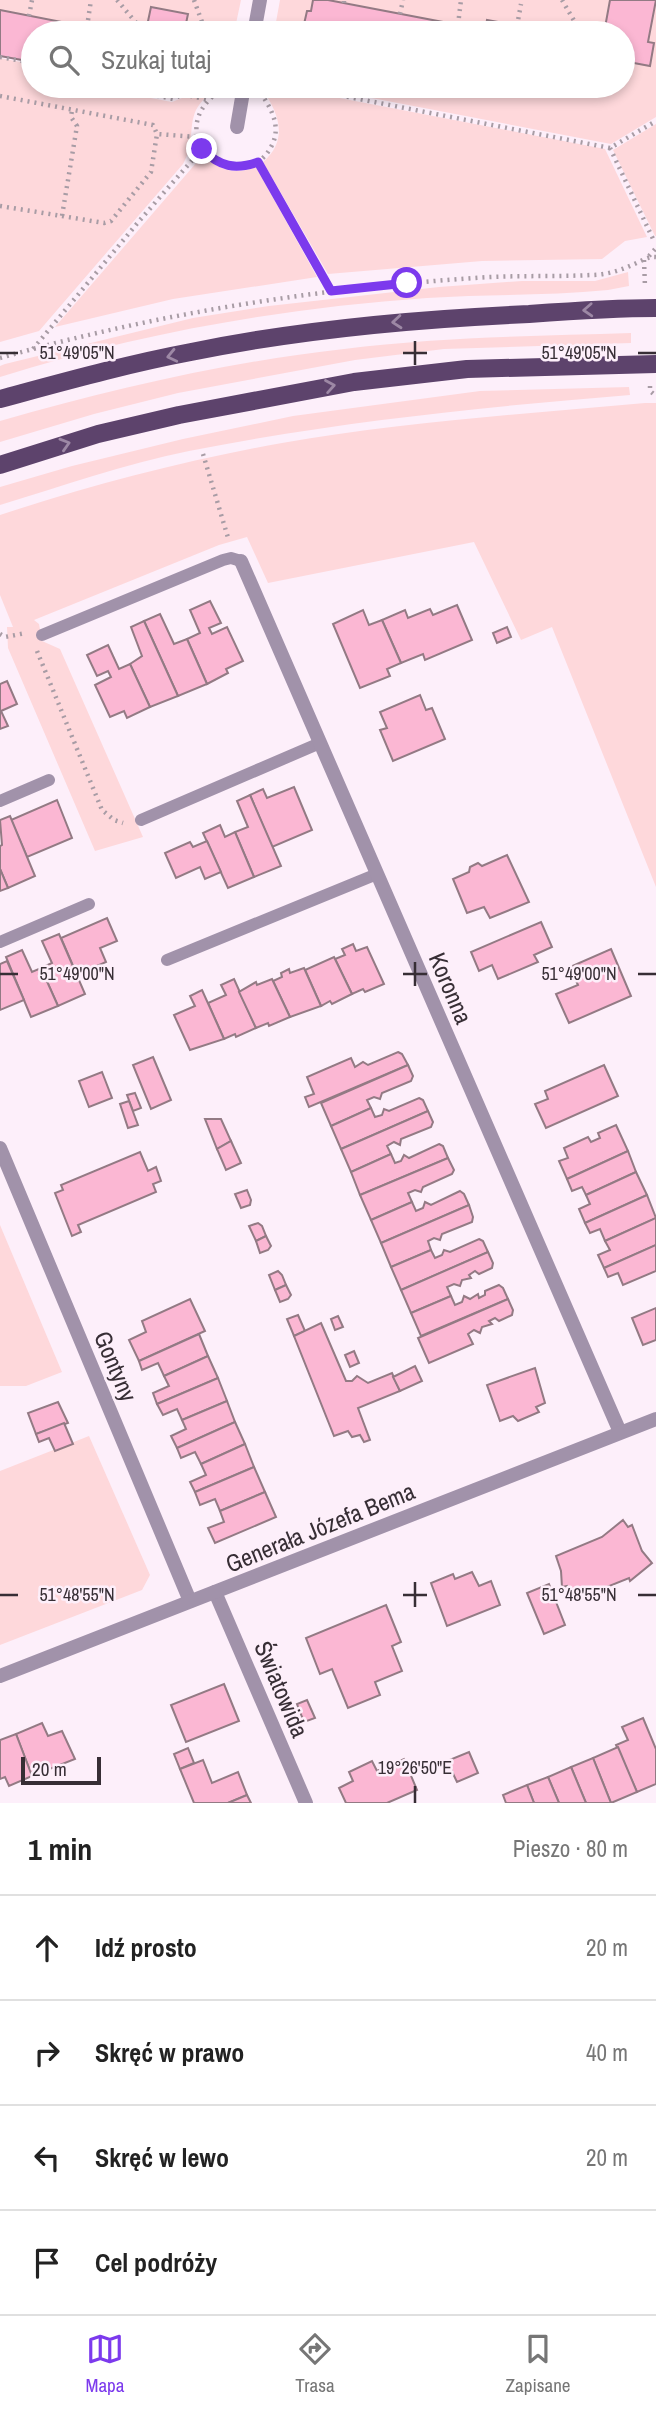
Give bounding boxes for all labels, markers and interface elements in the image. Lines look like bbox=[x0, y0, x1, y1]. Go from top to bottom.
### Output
search box bbox=[21, 21, 635, 98]
icon: search bbox=[45, 41, 83, 79]
text: Szukaj tutaj bbox=[101, 42, 211, 77]
route end bbox=[186, 133, 217, 164]
route start bbox=[391, 267, 422, 298]
one-way arrow bbox=[582, 303, 593, 318]
one-way arrow bbox=[391, 314, 402, 329]
text: 51°49'05"N bbox=[39, 340, 115, 365]
text: 51°49'05"N bbox=[541, 340, 617, 365]
one-way arrow bbox=[166, 347, 178, 362]
one-way arrow bbox=[325, 379, 336, 394]
one-way arrow bbox=[59, 438, 71, 453]
street label: Koronna bbox=[422, 948, 480, 1029]
text: 51°49'00"N bbox=[39, 961, 115, 986]
text: 51°49'00"N bbox=[541, 961, 617, 986]
street label: Gontyny bbox=[87, 1326, 145, 1406]
street label: Generała Józefa Bema bbox=[221, 1474, 419, 1580]
text: 51°48'55"N bbox=[39, 1582, 115, 1607]
text: 51°48'55"N bbox=[541, 1582, 617, 1607]
street label: Światowida bbox=[247, 1636, 317, 1742]
scale bar bbox=[21, 1754, 102, 1786]
text: 19°26'50"E bbox=[378, 1755, 452, 1780]
text: 20 m bbox=[32, 1756, 67, 1782]
text: 1 min bbox=[28, 1829, 92, 1869]
text: Pieszo · 80 m bbox=[513, 1833, 628, 1864]
icon: ahead bbox=[28, 1929, 66, 1967]
text: Idź prosto bbox=[95, 1930, 197, 1965]
text: 20 m bbox=[586, 1932, 628, 1963]
icon: right bbox=[28, 2034, 66, 2072]
text: Skręć w prawo bbox=[95, 2035, 244, 2070]
text: 40 m bbox=[586, 2037, 628, 2068]
icon: left bbox=[28, 2139, 66, 2177]
text: Skręć w lewo bbox=[95, 2140, 229, 2175]
text: 20 m bbox=[586, 2142, 628, 2173]
icon: arrive bbox=[28, 2244, 66, 2282]
text: Cel podróży bbox=[95, 2245, 217, 2280]
tab: Mapa bbox=[85, 2330, 124, 2398]
tab: Trasa bbox=[295, 2330, 335, 2398]
tab: Zapisane bbox=[506, 2330, 571, 2398]

